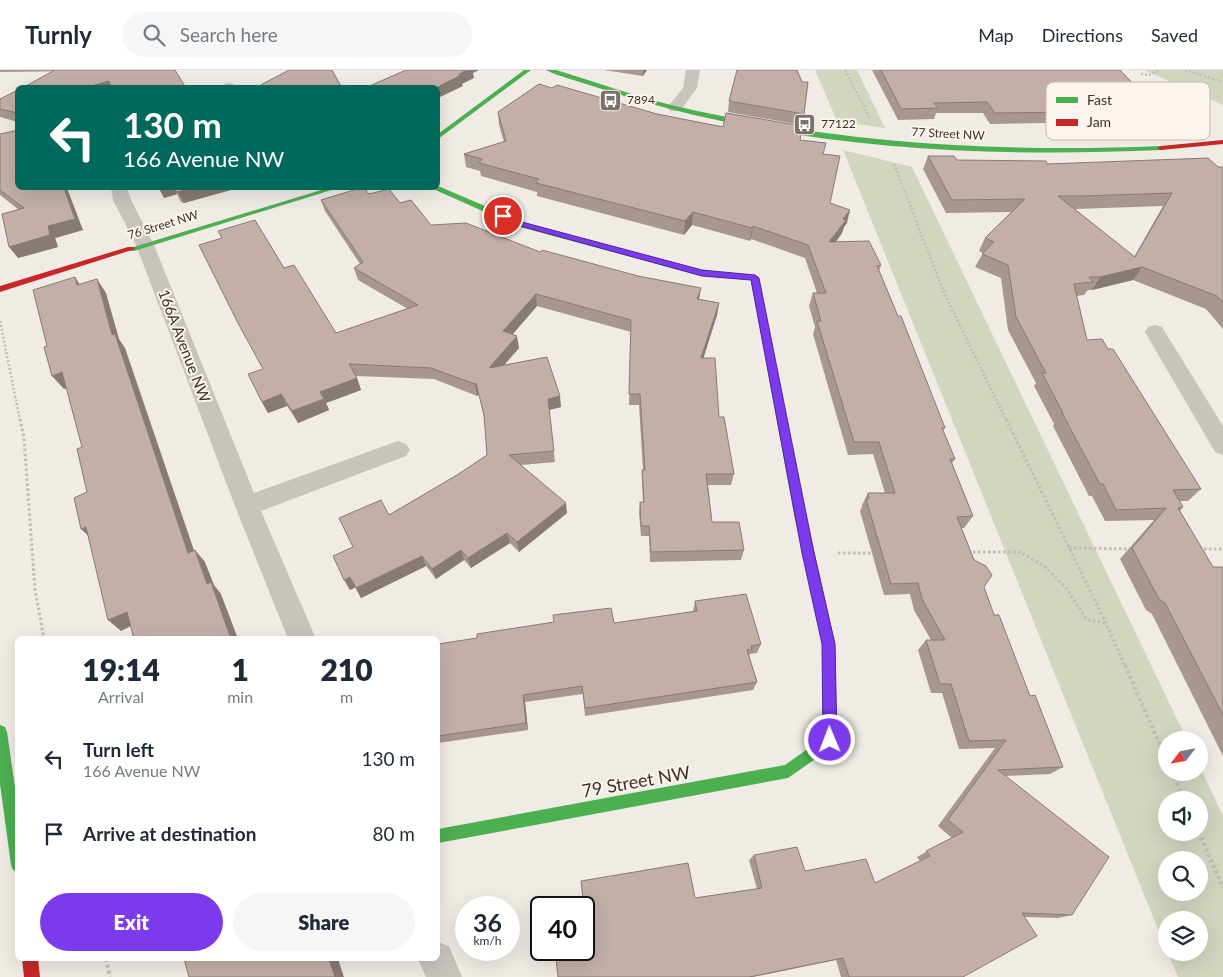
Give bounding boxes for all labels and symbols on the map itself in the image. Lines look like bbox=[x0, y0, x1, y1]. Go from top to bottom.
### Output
legend bbox=[1046, 82, 1210, 140]
bus stop icon: 7894 bbox=[599, 88, 623, 112]
text: Fast bbox=[1087, 91, 1112, 108]
place label: 7894 bbox=[627, 92, 655, 107]
bus stop icon: 77122 bbox=[793, 112, 817, 136]
text: Jam bbox=[1087, 113, 1111, 130]
place label: 77122 bbox=[821, 116, 856, 131]
street label: 77 Street NW bbox=[911, 124, 986, 143]
pin bbox=[482, 195, 524, 237]
street label: 76 Street NW bbox=[126, 206, 201, 242]
street label: 166A Avenue NW bbox=[155, 287, 215, 405]
position arrow bbox=[803, 713, 855, 765]
north arrow bbox=[1158, 731, 1208, 781]
street label: 79 Street NW bbox=[580, 761, 692, 801]
speed limit sign: 40 bbox=[530, 896, 595, 961]

